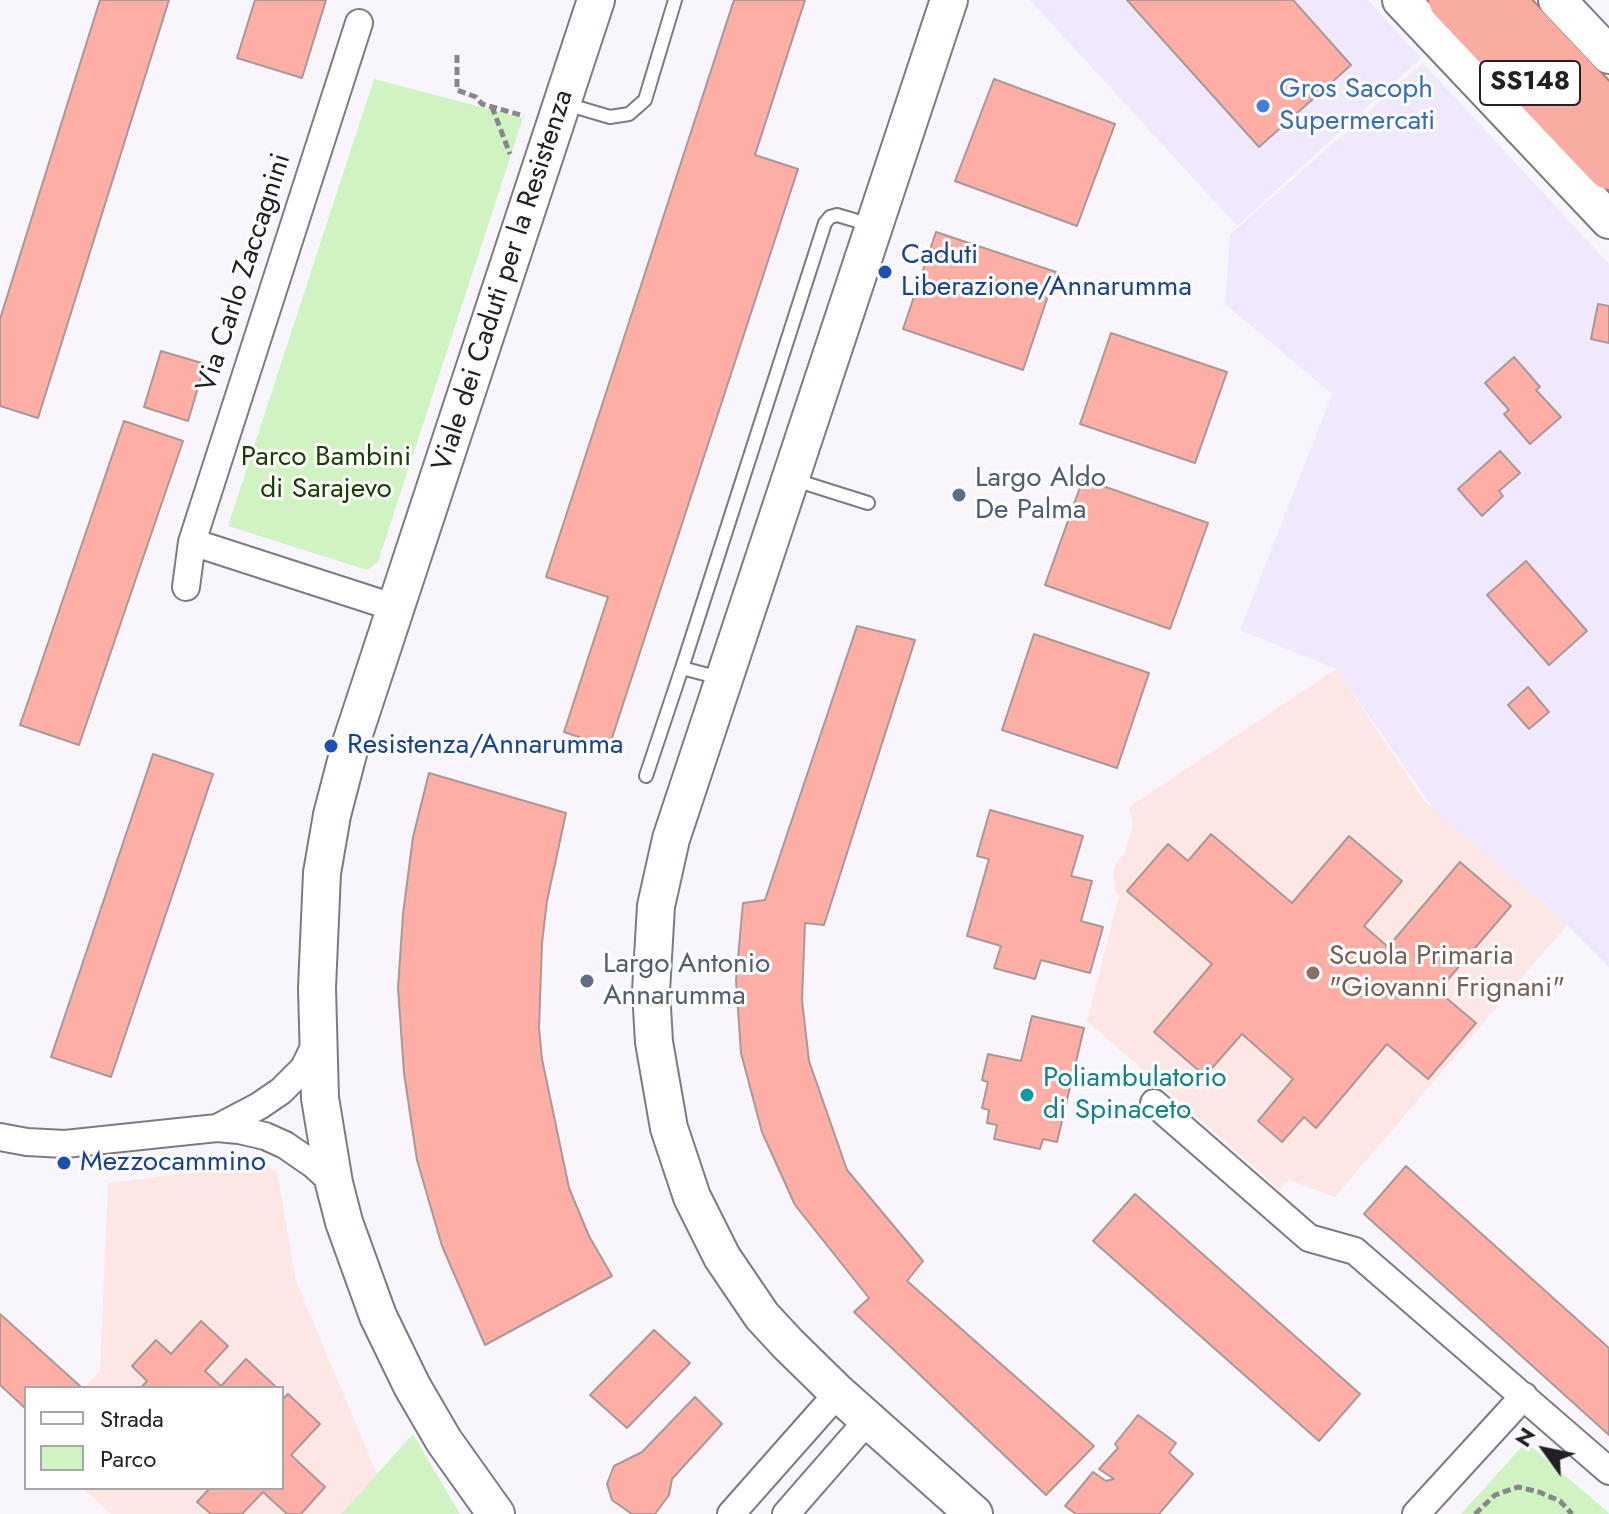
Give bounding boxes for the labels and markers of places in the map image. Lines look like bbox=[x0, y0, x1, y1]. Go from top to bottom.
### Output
place label: Gros Sacoph Supermercati bbox=[1279, 73, 1435, 139]
marker: Gros Sacoph Supermercati bbox=[1254, 97, 1272, 115]
place label: Caduti Liberazione/Annarumma bbox=[901, 239, 1192, 305]
marker: Caduti Liberazione/Annarumma bbox=[876, 263, 894, 281]
place label: Largo Aldo De Palma bbox=[975, 462, 1106, 528]
marker: Largo Aldo De Palma bbox=[950, 486, 968, 504]
place label: Resistenza/Annarumma bbox=[347, 729, 624, 763]
marker: Resistenza/Annarumma bbox=[322, 737, 340, 755]
place label: Scuola Primaria "Giovanni Frignani" bbox=[1329, 940, 1565, 1006]
place label: Largo Antonio Annarumma bbox=[603, 948, 770, 1014]
marker: Scuola Primaria "Giovanni Frignani" bbox=[1304, 964, 1322, 982]
marker: Largo Antonio Annarumma bbox=[578, 972, 596, 990]
place label: Poliambulatorio di Spinaceto bbox=[1043, 1062, 1227, 1128]
marker: Poliambulatorio di Spinaceto bbox=[1018, 1086, 1036, 1104]
place label: Mezzocammino bbox=[80, 1146, 266, 1180]
marker: Mezzocammino bbox=[55, 1154, 73, 1172]

